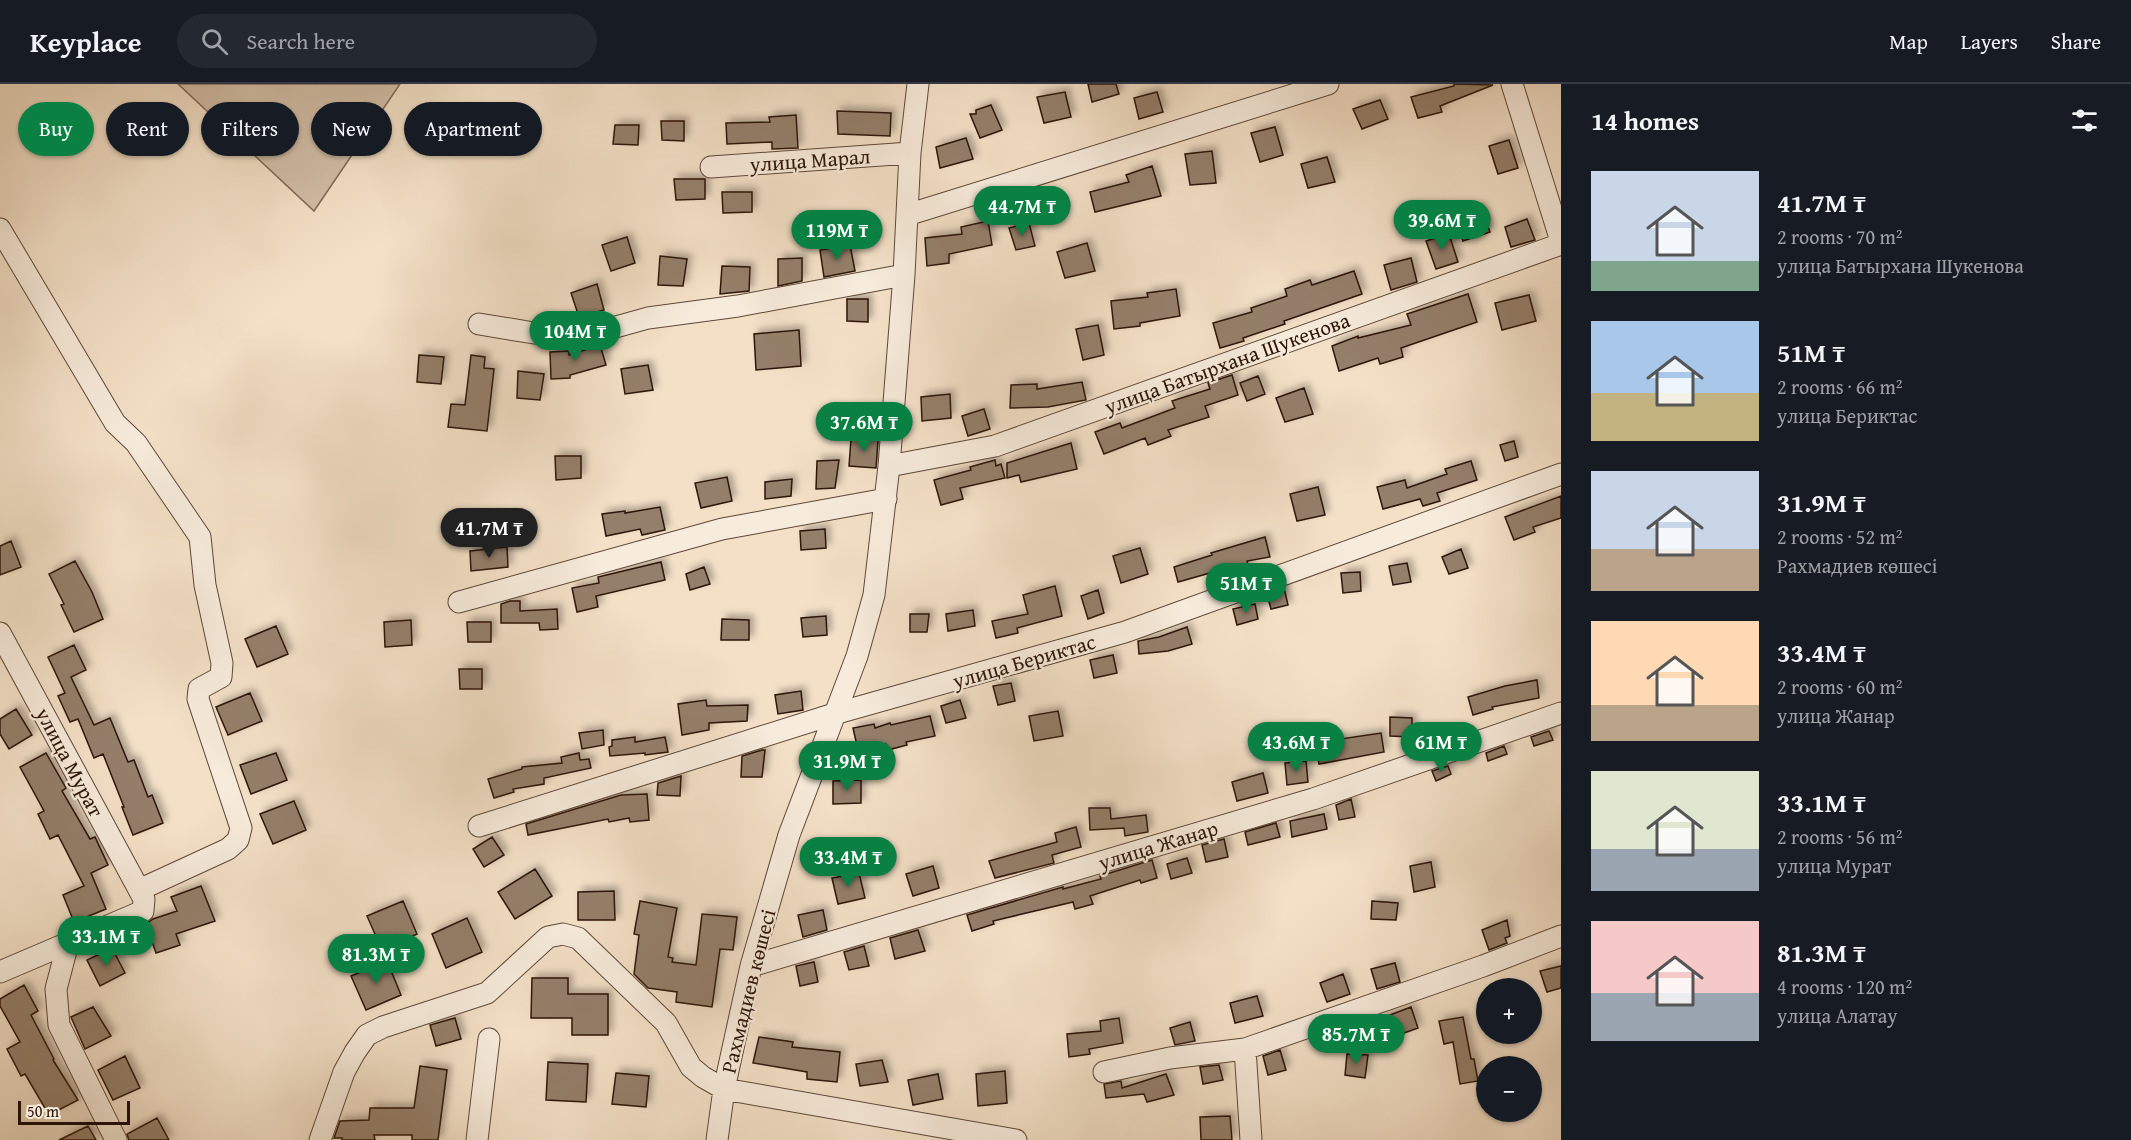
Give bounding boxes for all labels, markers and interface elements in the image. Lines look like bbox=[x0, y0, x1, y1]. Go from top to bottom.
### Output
search box bbox=[177, 14, 597, 68]
text: Keyplace bbox=[30, 21, 141, 62]
icon: search bbox=[198, 25, 231, 58]
text: Search here bbox=[246, 25, 355, 57]
text: Map bbox=[1889, 26, 1928, 57]
text: Layers bbox=[1961, 26, 2018, 57]
text: Share bbox=[2051, 26, 2101, 57]
text: 14 homes bbox=[1591, 101, 1699, 140]
chip: Buy bbox=[18, 102, 94, 156]
chip: Rent bbox=[106, 102, 189, 156]
chip: Filters bbox=[201, 102, 299, 156]
chip: New bbox=[311, 102, 392, 156]
chip: Apartment bbox=[404, 102, 542, 156]
icon: filters bbox=[2068, 104, 2101, 137]
street label: улица Марал bbox=[748, 140, 872, 180]
text: 41.7M ₸ bbox=[1777, 183, 1866, 222]
pin: 44.7M ₸ bbox=[967, 186, 1077, 237]
text: 44.7M ₸ bbox=[988, 191, 1056, 220]
icon: home bbox=[1639, 195, 1711, 267]
pin: 39.6M ₸ bbox=[1387, 200, 1497, 251]
text: 39.6M ₸ bbox=[1408, 205, 1476, 234]
pin: 119M ₸ bbox=[788, 210, 886, 261]
text: 119M ₸ bbox=[805, 215, 869, 244]
text: 2 rooms · 70 m² bbox=[1777, 222, 1903, 251]
text: улица Батырхана Шукенова bbox=[1777, 251, 2024, 280]
street label: улица Батырхана Шукенова bbox=[1099, 304, 1354, 422]
pin: 104M ₸ bbox=[526, 311, 624, 362]
text: 104M ₸ bbox=[543, 316, 607, 345]
text: 51M ₸ bbox=[1777, 333, 1846, 372]
icon: home bbox=[1639, 345, 1711, 417]
text: 2 rooms · 66 m² bbox=[1777, 372, 1903, 401]
text: улица Бериктас bbox=[1777, 401, 1917, 430]
pin: 37.6M ₸ bbox=[809, 402, 919, 453]
text: 37.6M ₸ bbox=[830, 407, 898, 436]
text: 31.9M ₸ bbox=[1777, 483, 1866, 522]
icon: home bbox=[1639, 495, 1711, 567]
pin: 41.7M ₸ bbox=[434, 508, 544, 559]
text: 41.7M ₸ bbox=[455, 513, 523, 542]
text: 2 rooms · 52 m² bbox=[1777, 522, 1903, 551]
text: Рахмадиев көшесі bbox=[1777, 551, 1937, 580]
pin: 51M ₸ bbox=[1204, 563, 1288, 614]
text: 51M ₸ bbox=[1220, 568, 1272, 597]
street label: улица Бериктас bbox=[948, 626, 1099, 696]
text: 33.4M ₸ bbox=[1777, 633, 1866, 672]
icon: home bbox=[1639, 645, 1711, 717]
text: 2 rooms · 60 m² bbox=[1777, 672, 1903, 701]
street label: улица Мурат bbox=[28, 701, 112, 822]
text: улица Жанар bbox=[1777, 701, 1895, 730]
pin: 43.6M ₸ bbox=[1241, 722, 1351, 773]
pin: 61M ₸ bbox=[1399, 722, 1483, 773]
text: 43.6M ₸ bbox=[1262, 727, 1330, 756]
text: 61M ₸ bbox=[1415, 727, 1467, 756]
pin: 31.9M ₸ bbox=[792, 741, 902, 792]
text: 31.9M ₸ bbox=[813, 746, 881, 775]
text: 33.1M ₸ bbox=[1777, 783, 1866, 822]
icon: home bbox=[1639, 795, 1711, 867]
street label: улица Жанар bbox=[1093, 812, 1222, 878]
text: 2 rooms · 56 m² bbox=[1777, 822, 1903, 851]
pin: 33.4M ₸ bbox=[793, 837, 903, 888]
text: 33.4M ₸ bbox=[814, 842, 882, 871]
text: улица Мурат bbox=[1777, 851, 1891, 880]
street label: Рахмадиев көшесі bbox=[713, 906, 783, 1076]
pin: 33.1M ₸ bbox=[51, 916, 161, 967]
text: 33.1M ₸ bbox=[72, 921, 140, 950]
text: 81.3M ₸ bbox=[1777, 933, 1866, 972]
pin: 81.3M ₸ bbox=[321, 934, 431, 985]
text: 81.3M ₸ bbox=[342, 939, 410, 968]
icon: home bbox=[1639, 945, 1711, 1017]
text: 4 rooms · 120 m² bbox=[1777, 972, 1912, 1001]
map controls bbox=[1476, 978, 1542, 1122]
button: + bbox=[1476, 978, 1542, 1044]
text: улица Алатау bbox=[1777, 1001, 1897, 1030]
pin: 85.7M ₸ bbox=[1301, 1014, 1411, 1065]
text: 85.7M ₸ bbox=[1322, 1019, 1390, 1048]
button: − bbox=[1476, 1056, 1542, 1122]
scale bar bbox=[18, 1098, 130, 1126]
text: 50 m bbox=[27, 1099, 59, 1123]

